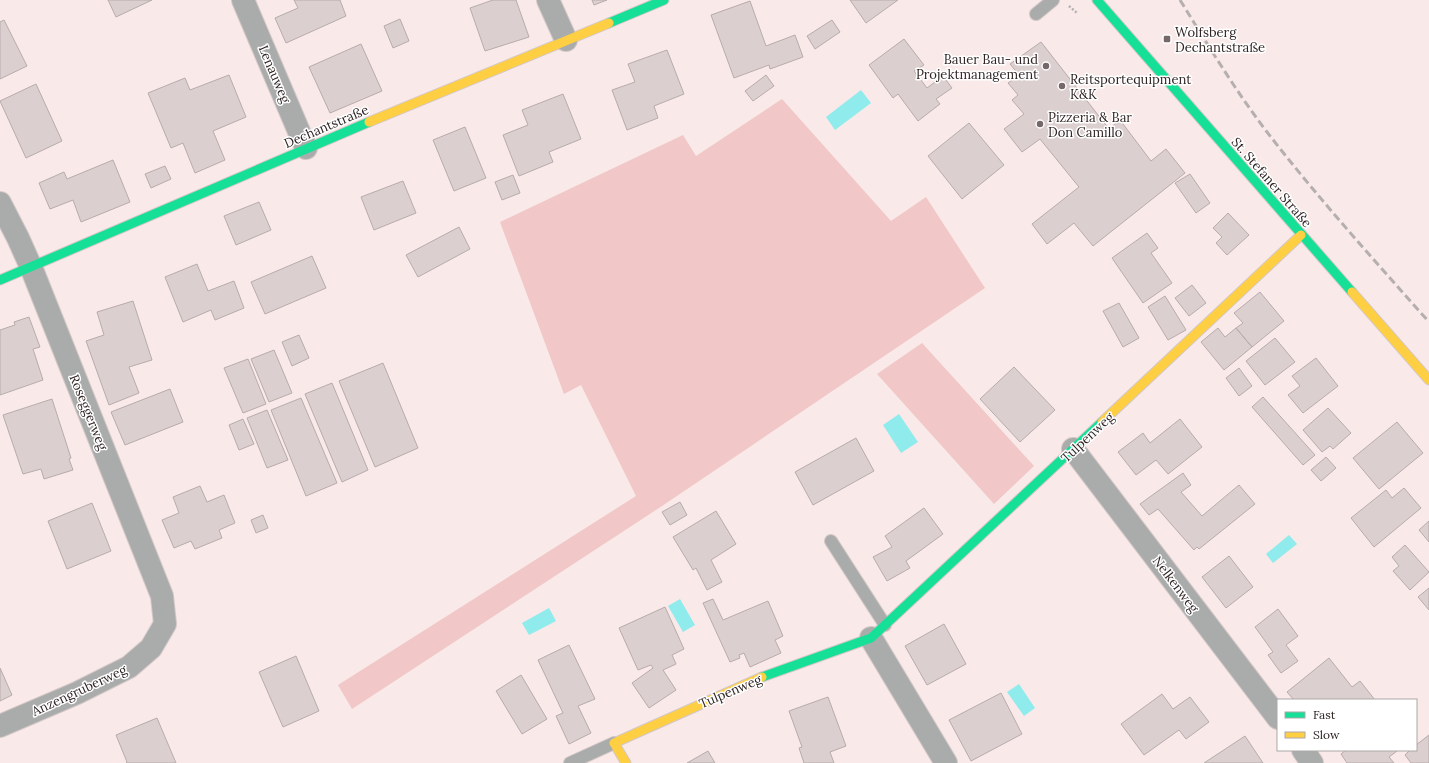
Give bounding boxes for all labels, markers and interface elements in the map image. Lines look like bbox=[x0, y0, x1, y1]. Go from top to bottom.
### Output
place label: Wolfsberg Dechantstraße bbox=[1175, 24, 1265, 56]
marker: Wolfsberg Dechantstraße bbox=[1162, 34, 1172, 44]
street label: Lenauweg bbox=[255, 43, 295, 106]
place label: Bauer Bau- und Projektmanagement bbox=[916, 51, 1038, 83]
marker: Bauer Bau- und Projektmanagement bbox=[1041, 61, 1051, 71]
place label: Reitsportequipment K&K bbox=[1070, 71, 1191, 103]
marker: Reitsportequipment K&K bbox=[1057, 81, 1067, 91]
street label: Dechantstraße bbox=[281, 101, 371, 152]
place label: Pizzeria & Bar Don Camillo bbox=[1048, 109, 1132, 141]
marker: Pizzeria & Bar Don Camillo bbox=[1035, 119, 1045, 129]
street label: St. Stefaner Straße bbox=[1228, 134, 1315, 231]
street label: Roseggerweg bbox=[66, 372, 112, 453]
street label: Tulpenweg bbox=[1057, 408, 1118, 466]
street label: Nelkenweg bbox=[1149, 553, 1203, 617]
street label: Anzengruberweg bbox=[28, 661, 130, 720]
street label: Tulpenweg bbox=[696, 670, 765, 712]
legend bbox=[1277, 699, 1417, 751]
text: Fast bbox=[1313, 707, 1336, 722]
text: Slow bbox=[1313, 727, 1340, 742]

